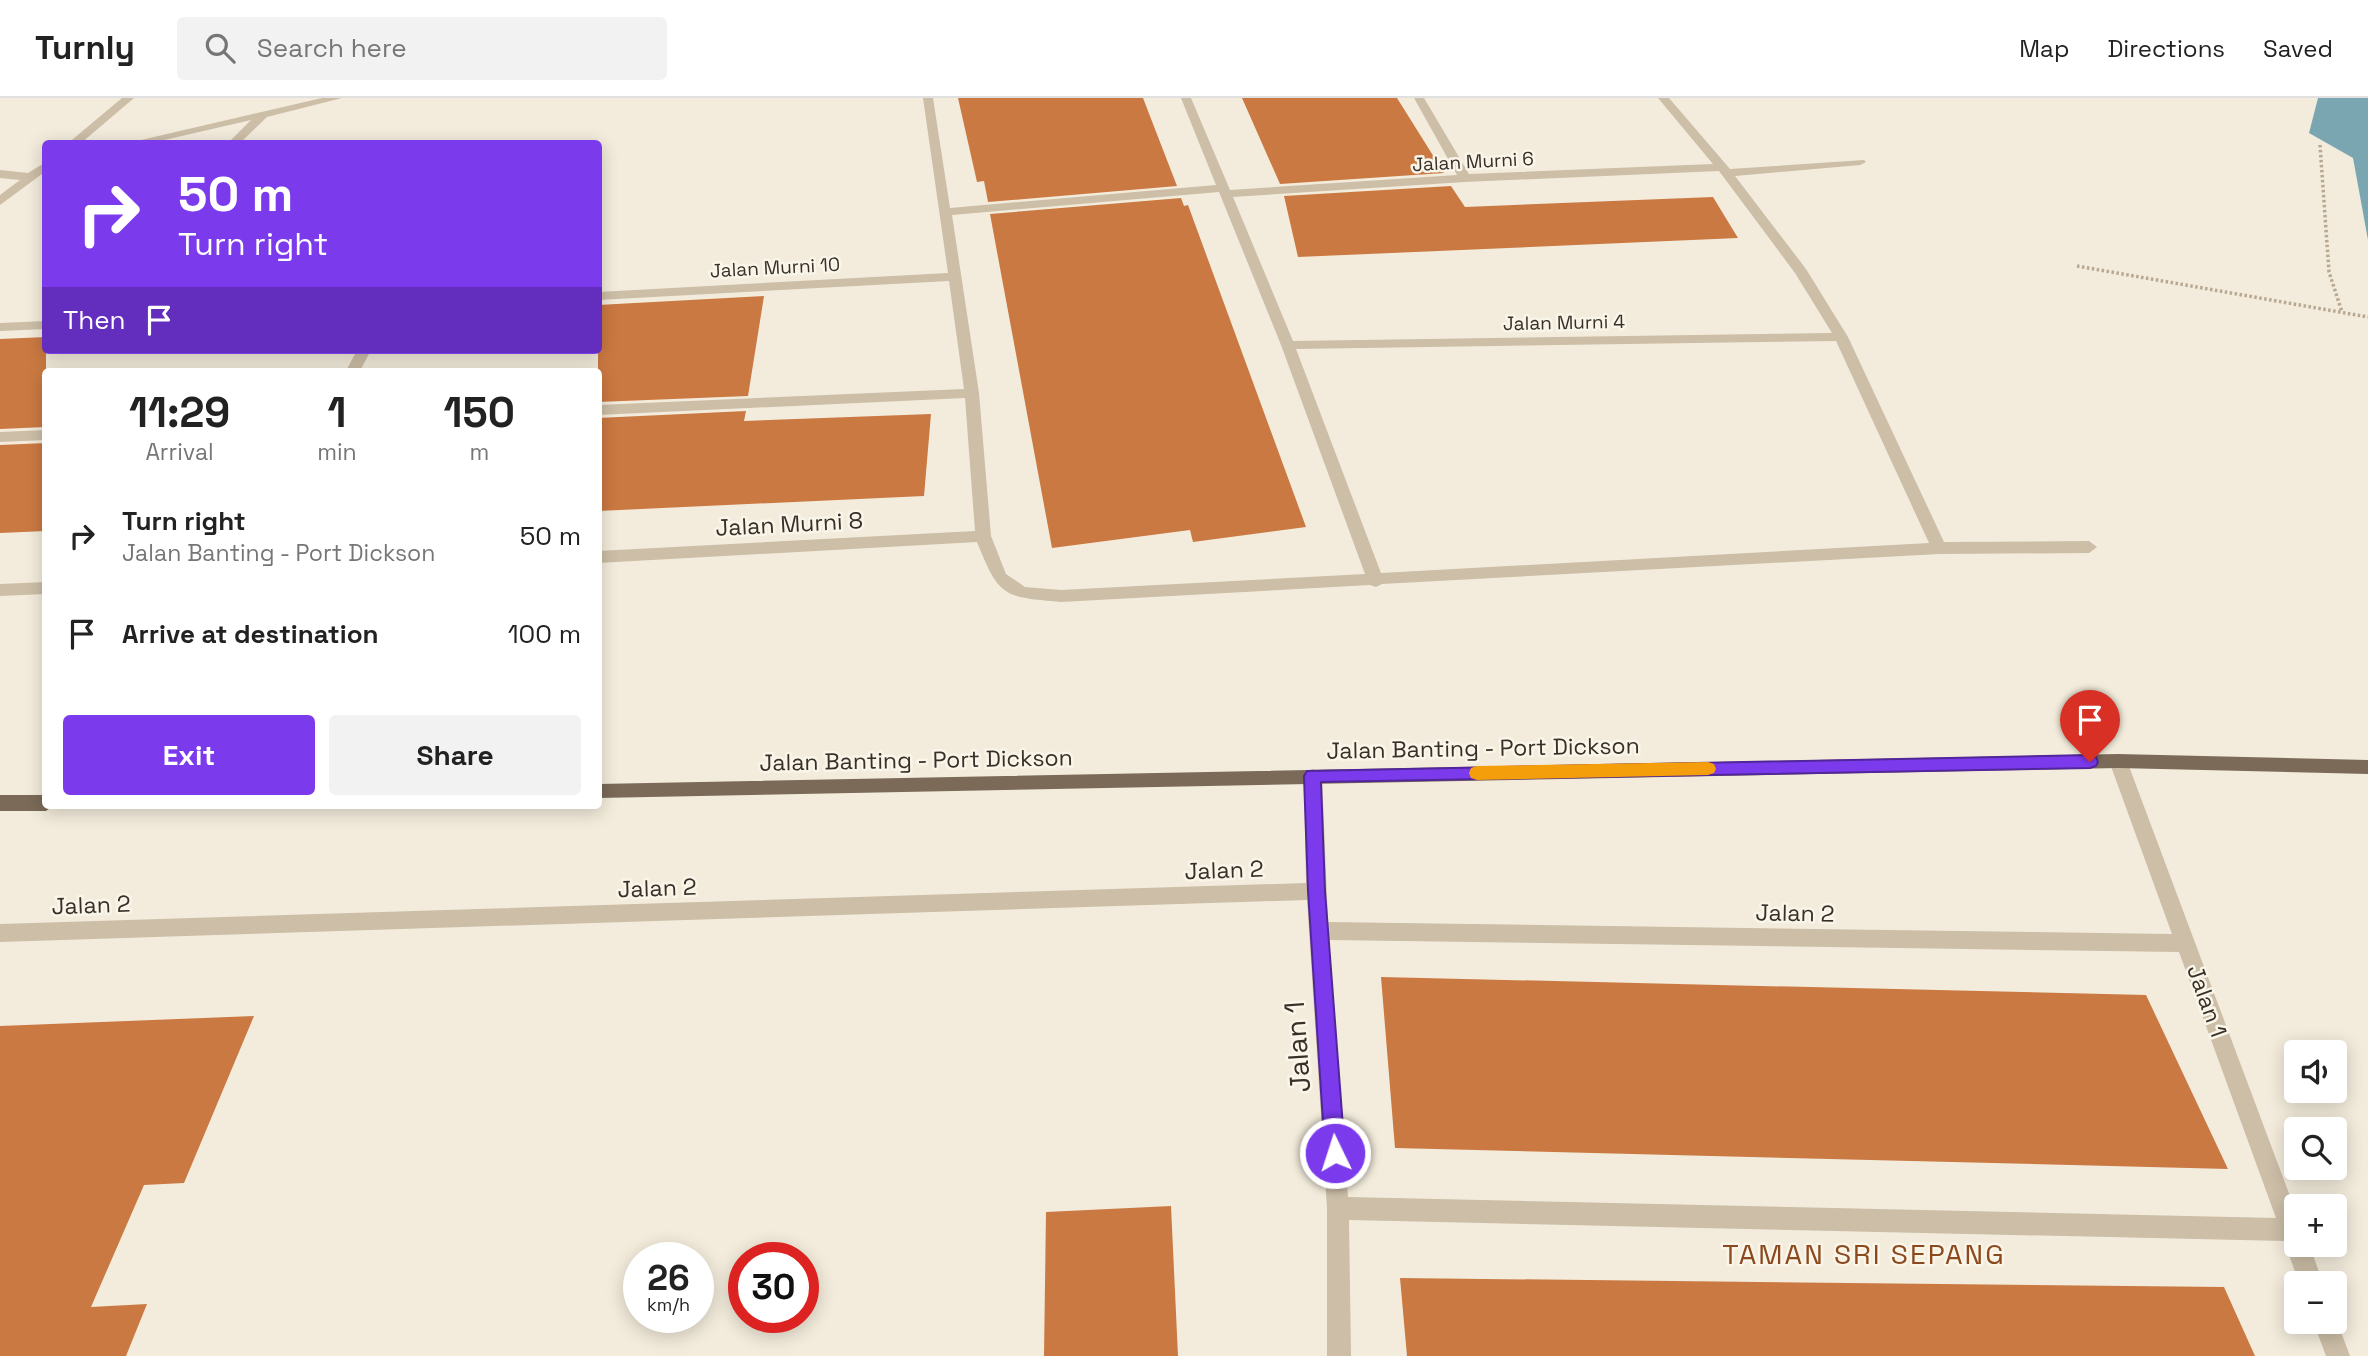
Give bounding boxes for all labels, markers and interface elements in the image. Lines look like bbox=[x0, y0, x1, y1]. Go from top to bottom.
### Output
search box bbox=[177, 17, 667, 80]
text: Turnly bbox=[35, 27, 135, 69]
icon: search bbox=[201, 29, 239, 67]
text: Search here bbox=[257, 31, 407, 65]
text: Map bbox=[2019, 33, 2069, 64]
text: Directions bbox=[2107, 33, 2225, 64]
text: Saved bbox=[2263, 33, 2333, 64]
street label: Jalan Murni 6 bbox=[1412, 146, 1535, 177]
text: 50 m bbox=[178, 163, 293, 225]
icon: right bbox=[63, 168, 154, 259]
text: Turn right bbox=[178, 224, 328, 264]
street label: Jalan Murni 10 bbox=[709, 252, 841, 283]
icon: arrive bbox=[140, 301, 178, 339]
text: Then bbox=[63, 303, 126, 337]
street label: Jalan Murni 4 bbox=[1503, 309, 1625, 336]
text: 11:29 bbox=[129, 386, 230, 439]
text: 1 bbox=[327, 386, 346, 439]
text: 150 bbox=[444, 386, 515, 439]
text: Arrival bbox=[145, 437, 214, 467]
text: min bbox=[317, 437, 357, 467]
text: m bbox=[469, 437, 489, 467]
text: Turn right bbox=[122, 504, 246, 538]
street label: Jalan Murni 8 bbox=[714, 505, 864, 543]
icon: right bbox=[63, 517, 101, 555]
text: 50 m bbox=[520, 519, 581, 553]
text: Jalan Banting - Port Dickson bbox=[122, 538, 435, 568]
icon: arrive bbox=[63, 615, 101, 653]
text: Arrive at destination bbox=[122, 617, 379, 651]
text: 100 m bbox=[508, 617, 581, 651]
pin bbox=[2060, 690, 2120, 762]
icon: arrive bbox=[2071, 701, 2109, 739]
button: Exit bbox=[63, 715, 315, 795]
button: Share bbox=[329, 715, 581, 795]
street label: Jalan Banting - Port Dickson bbox=[1326, 730, 1640, 766]
street label: Jalan Banting - Port Dickson bbox=[759, 742, 1073, 778]
street label: Jalan 2 bbox=[1184, 854, 1264, 886]
street label: Jalan 2 bbox=[617, 872, 697, 904]
street label: Jalan 2 bbox=[51, 889, 131, 921]
street label: Jalan 2 bbox=[1755, 897, 1835, 929]
street label: Jalan 1 bbox=[2180, 961, 2234, 1041]
street label: Jalan 1 bbox=[1276, 1000, 1318, 1094]
map controls bbox=[2284, 1040, 2347, 1334]
button: sound bbox=[2284, 1040, 2347, 1103]
position arrow bbox=[1298, 1116, 1372, 1190]
button: search bbox=[2284, 1117, 2347, 1180]
button: + bbox=[2284, 1194, 2347, 1257]
district label: TAMAN SRI SEPANG bbox=[1722, 1236, 2006, 1272]
speed limit sign: 30 bbox=[728, 1242, 819, 1333]
text: 26 bbox=[647, 1256, 690, 1300]
button: − bbox=[2284, 1271, 2347, 1334]
text: km/h bbox=[647, 1293, 690, 1316]

